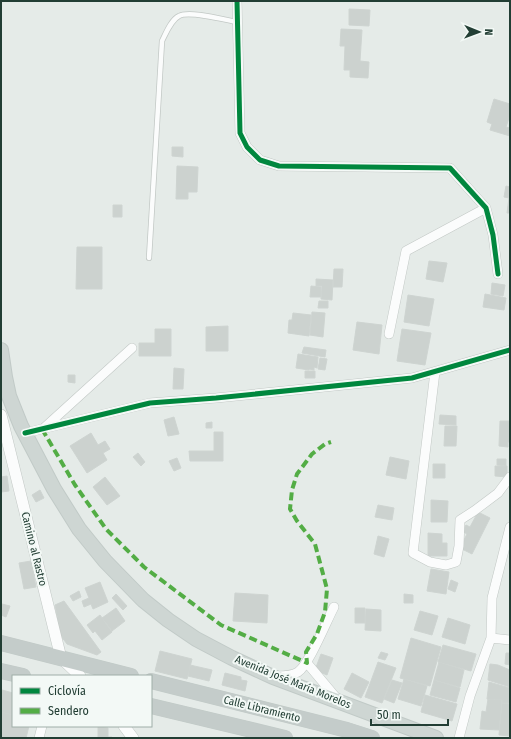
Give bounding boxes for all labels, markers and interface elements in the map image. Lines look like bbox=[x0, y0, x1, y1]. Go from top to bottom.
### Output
north arrow bbox=[459, 12, 499, 52]
text: N bbox=[482, 29, 495, 36]
street label: Camino al Rastro bbox=[19, 511, 50, 588]
street label: Avenida José María Morelos bbox=[233, 653, 353, 711]
legend bbox=[12, 675, 152, 727]
text: Ciclovía bbox=[48, 684, 86, 698]
street label: Calle Libramiento bbox=[222, 693, 302, 725]
scale bar bbox=[371, 701, 448, 727]
text: Sendero bbox=[48, 704, 89, 718]
text: 50 m bbox=[377, 708, 401, 722]

